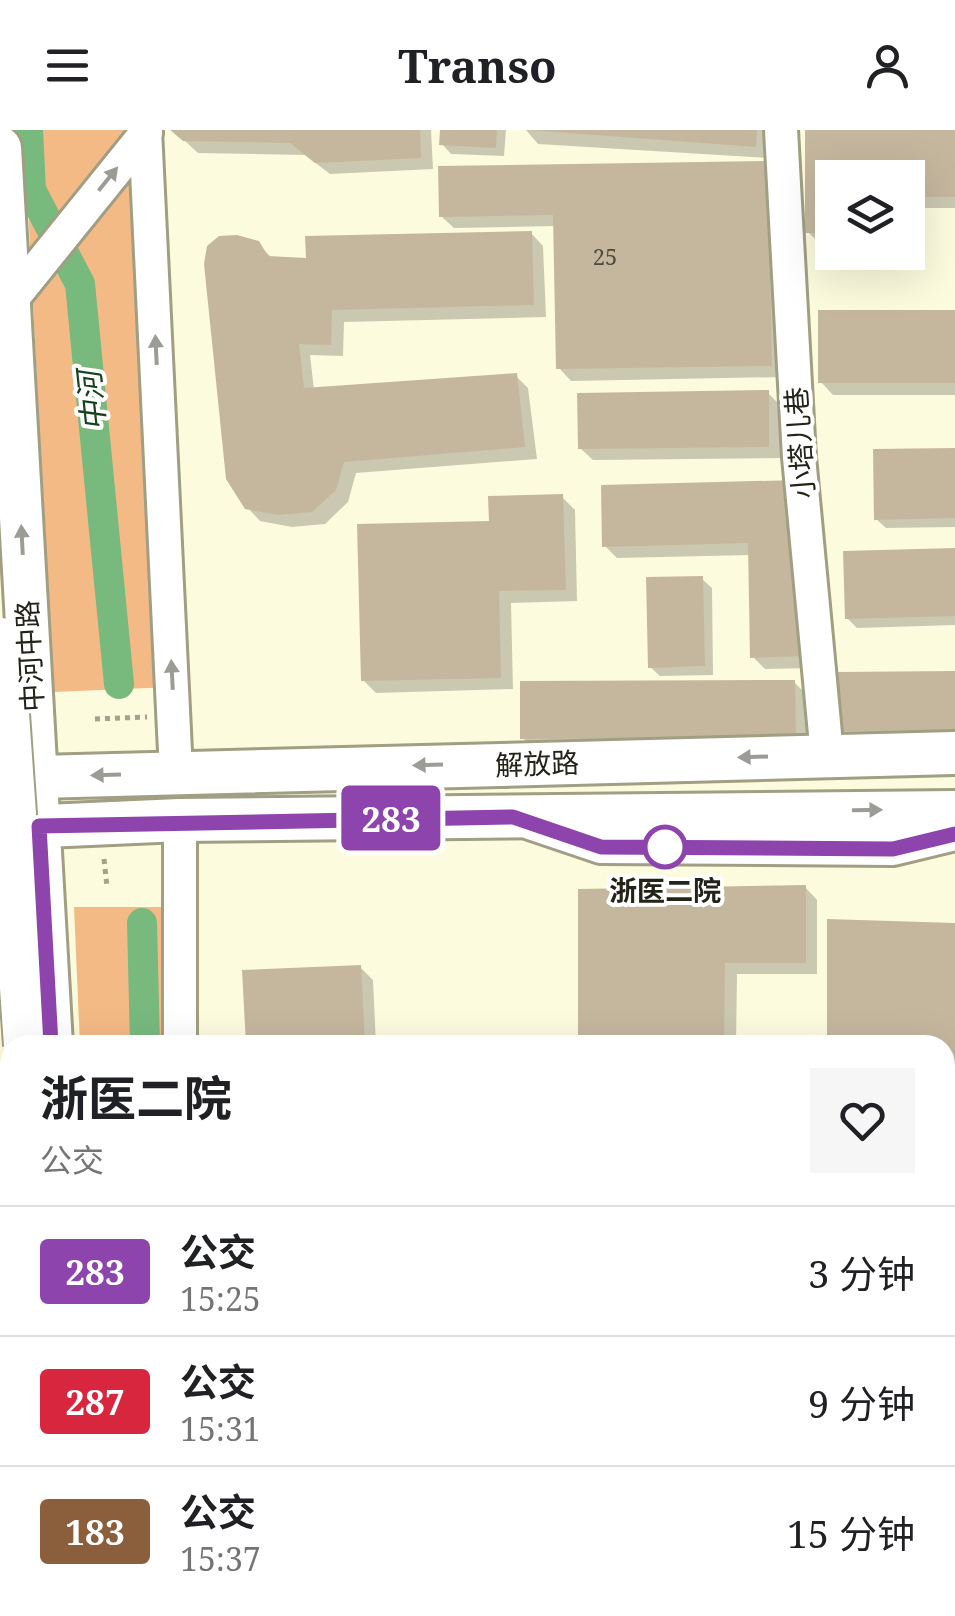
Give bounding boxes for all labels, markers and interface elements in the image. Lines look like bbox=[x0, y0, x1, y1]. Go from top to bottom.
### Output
text: Transo bbox=[398, 35, 557, 96]
icon: menu bbox=[40, 38, 95, 93]
icon: person bbox=[860, 38, 915, 93]
map controls bbox=[815, 160, 925, 270]
button: layers bbox=[815, 160, 925, 270]
one-way arrow bbox=[97, 167, 118, 192]
house number: 25 bbox=[593, 241, 617, 271]
one-way arrow bbox=[148, 334, 164, 366]
water label: 中河 bbox=[67, 364, 115, 433]
street label: 小塔儿巷 bbox=[776, 386, 822, 500]
one-way arrow bbox=[14, 523, 30, 555]
street label: 中河中路 bbox=[7, 599, 51, 713]
one-way arrow bbox=[164, 658, 180, 690]
street label: 解放路 bbox=[494, 743, 580, 783]
one-way arrow bbox=[736, 749, 768, 765]
one-way arrow bbox=[411, 758, 443, 774]
one-way arrow bbox=[90, 767, 122, 783]
line badge: 283 bbox=[334, 786, 448, 850]
text: 283 bbox=[361, 795, 421, 842]
one-way arrow bbox=[852, 802, 884, 818]
marker: 浙医二院 bbox=[644, 826, 686, 868]
place label: 浙医二院 bbox=[609, 871, 721, 909]
text: 浙医二院 bbox=[40, 1065, 232, 1130]
button: heart bbox=[810, 1068, 915, 1173]
text: 公交 bbox=[40, 1138, 104, 1181]
text: 公交 bbox=[180, 1225, 256, 1277]
text: 3 分钟 bbox=[808, 1247, 915, 1299]
text: 283 bbox=[65, 1248, 125, 1295]
text: 15:25 bbox=[180, 1277, 261, 1320]
text: 公交 bbox=[180, 1355, 256, 1407]
text: 9 分钟 bbox=[808, 1377, 915, 1429]
text: 287 bbox=[65, 1378, 125, 1425]
text: 15:31 bbox=[180, 1407, 261, 1450]
text: 公交 bbox=[180, 1485, 256, 1537]
text: 15 分钟 bbox=[787, 1507, 915, 1559]
text: 183 bbox=[65, 1508, 125, 1555]
text: 15:37 bbox=[180, 1537, 261, 1580]

